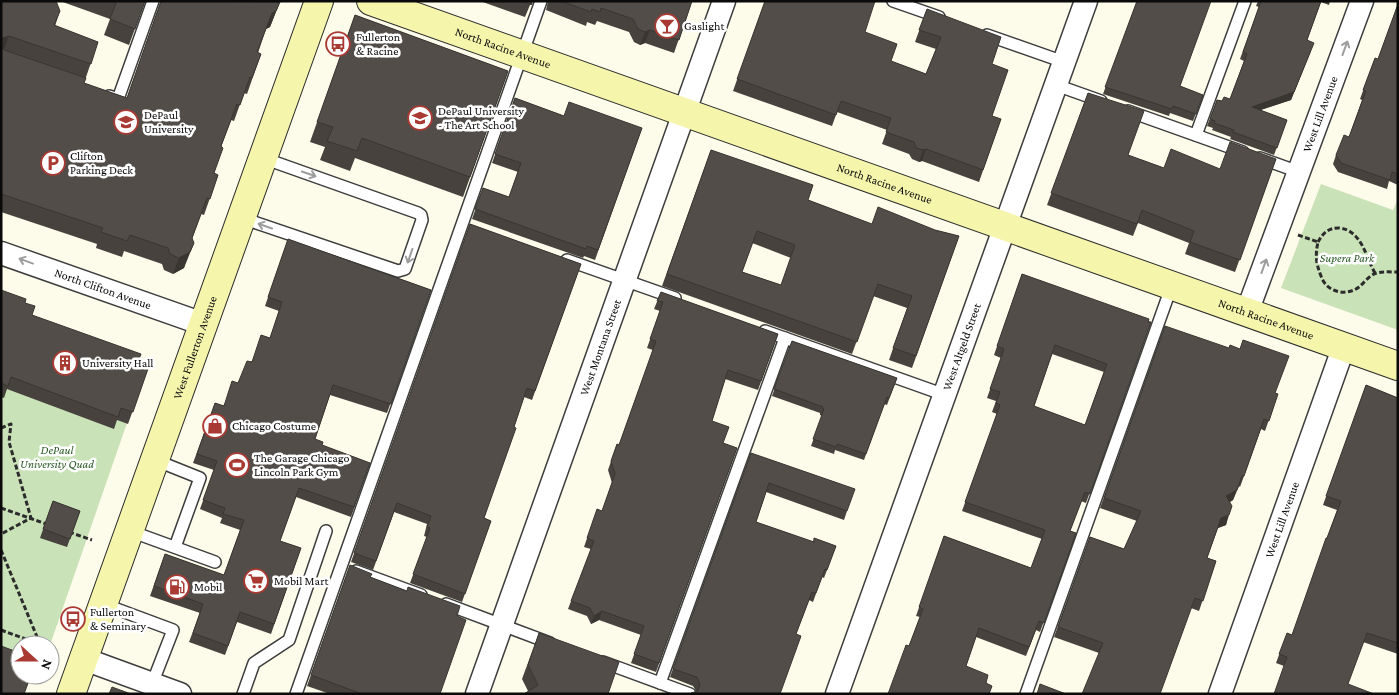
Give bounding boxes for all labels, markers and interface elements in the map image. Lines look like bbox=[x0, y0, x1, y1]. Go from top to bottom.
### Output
bar icon: Gaslight bbox=[654, 13, 680, 39]
place label: Gaslight bbox=[684, 19, 725, 33]
street label: North Racine Avenue bbox=[453, 24, 553, 71]
place label: Fullerton & Racine bbox=[356, 30, 401, 58]
bus stop icon: Fullerton & Racine bbox=[325, 31, 351, 57]
one-way arrow bbox=[1341, 41, 1350, 56]
street label: West Lill Avenue bbox=[1300, 74, 1341, 154]
place label: DePaul University - The Art School bbox=[438, 104, 524, 132]
school or university icon: DePaul University - The Art School bbox=[407, 105, 433, 131]
place label: DePaul University bbox=[144, 108, 194, 136]
school or university icon: DePaul University bbox=[113, 109, 139, 135]
place label: Clifton Parking Deck bbox=[70, 149, 133, 177]
parking icon: Clifton Parking Deck bbox=[40, 150, 66, 176]
street label: North Racine Avenue bbox=[835, 160, 934, 207]
one-way arrow bbox=[301, 170, 317, 180]
one-way arrow bbox=[257, 220, 273, 230]
one-way arrow bbox=[405, 248, 414, 263]
park label: Supera Park bbox=[1320, 251, 1375, 265]
one-way arrow bbox=[18, 256, 34, 265]
one-way arrow bbox=[1260, 259, 1269, 275]
street label: North Clifton Avenue bbox=[53, 265, 153, 312]
street label: West Fullerton Avenue bbox=[170, 294, 220, 401]
street label: West Montana Street bbox=[577, 296, 624, 397]
street label: North Racine Avenue bbox=[1217, 296, 1316, 343]
street label: West Altgeld Street bbox=[940, 300, 984, 392]
building icon: University Hall bbox=[52, 350, 78, 376]
place label: University Hall bbox=[82, 356, 154, 370]
shop icon: Chicago Costume bbox=[202, 413, 228, 439]
place label: Chicago Costume bbox=[232, 419, 316, 433]
park label: DePaul University Quad bbox=[20, 443, 94, 471]
place label: The Garage Chicago Lincoln Park Gym bbox=[254, 451, 349, 479]
sports icon: The Garage Chicago Lincoln Park Gym bbox=[224, 452, 250, 478]
street label: West Lill Avenue bbox=[1262, 480, 1302, 560]
supermarket icon: Mobil Mart bbox=[243, 568, 269, 594]
fuel station icon: Mobil bbox=[164, 574, 190, 600]
place label: Mobil Mart bbox=[274, 574, 329, 588]
place label: Mobil bbox=[194, 580, 222, 594]
place label: Fullerton & Seminary bbox=[90, 605, 147, 633]
bus stop icon: Fullerton & Seminary bbox=[60, 606, 86, 632]
north arrow bbox=[10, 635, 60, 685]
text: N bbox=[38, 657, 56, 672]

